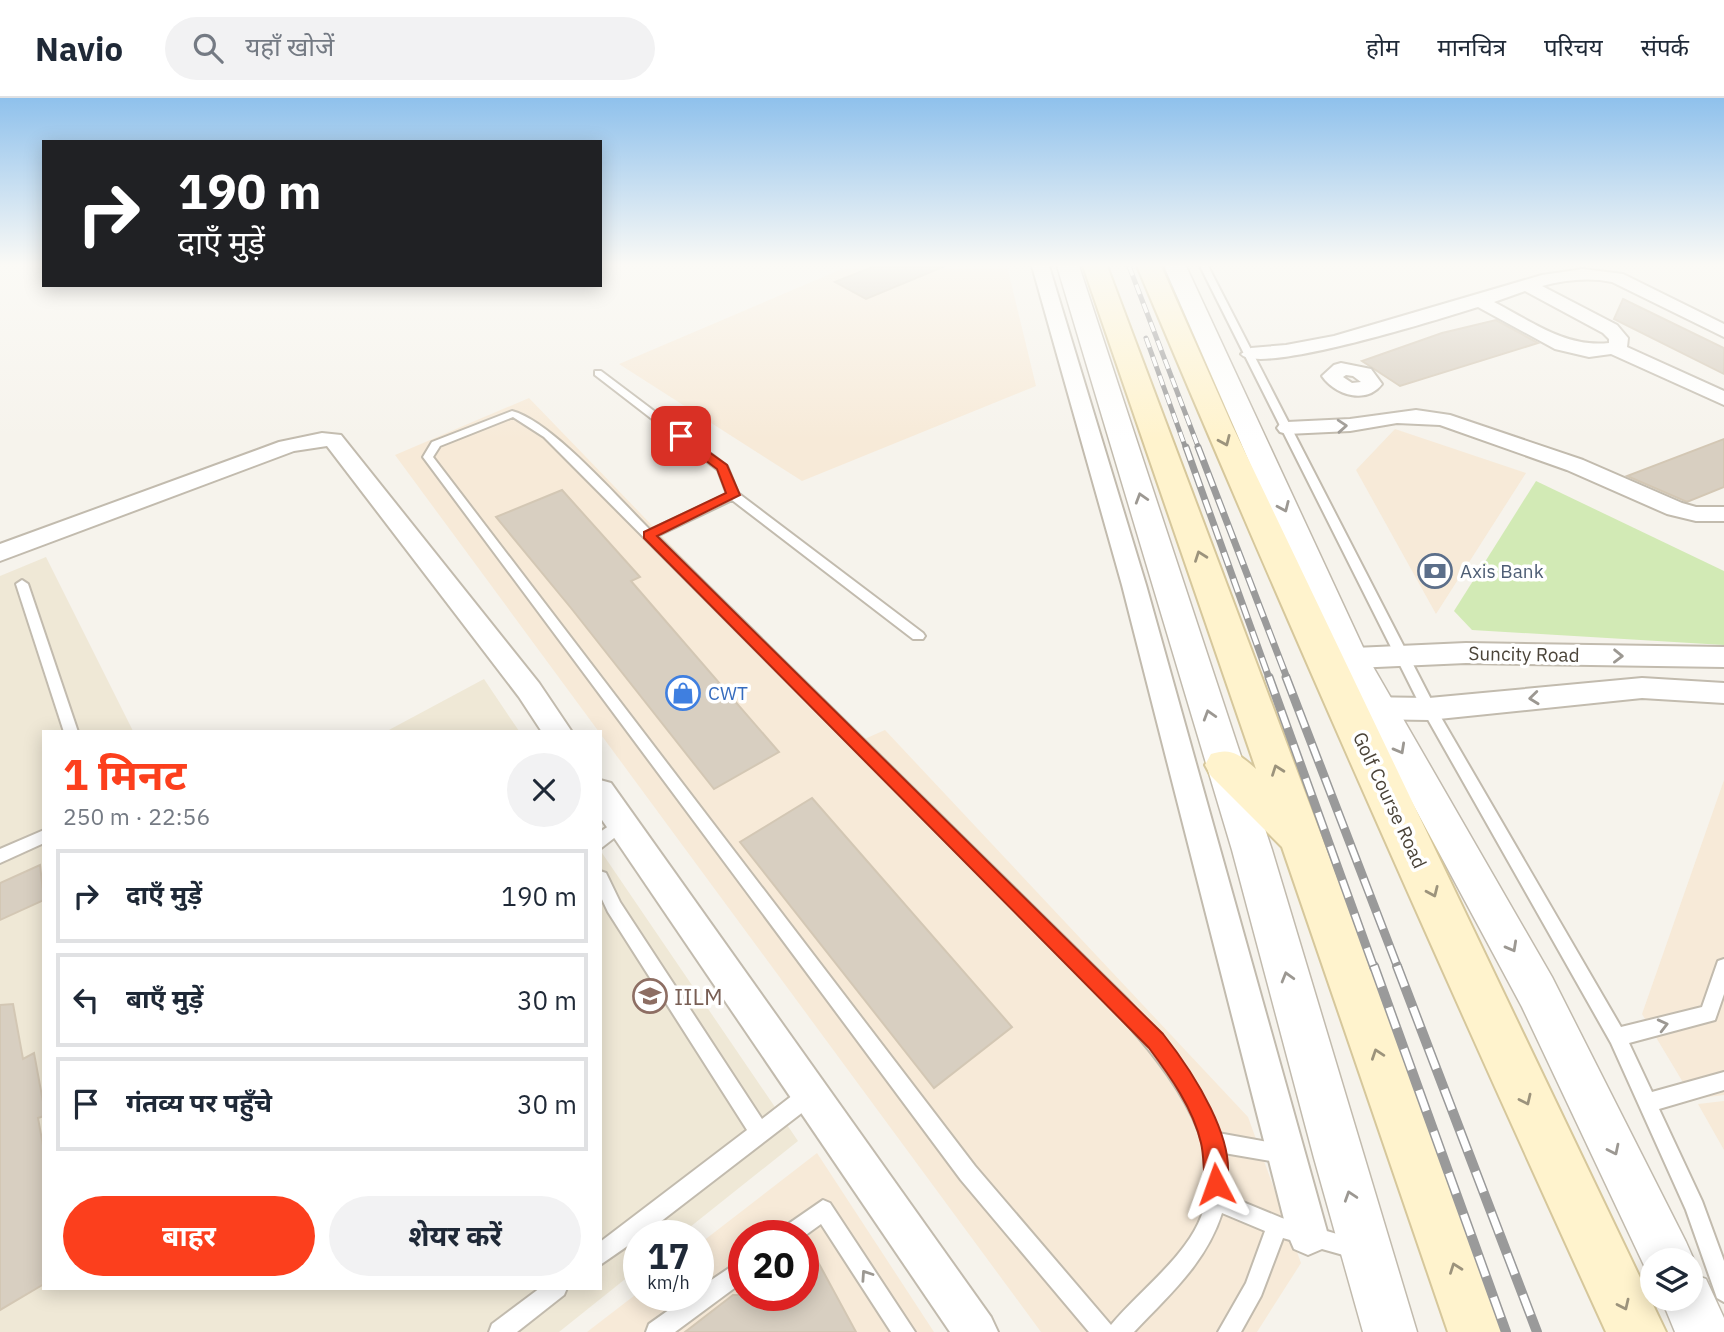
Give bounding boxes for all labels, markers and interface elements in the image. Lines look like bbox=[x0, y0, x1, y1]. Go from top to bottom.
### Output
search box bbox=[165, 17, 655, 80]
text: Navio bbox=[35, 27, 123, 70]
icon: search bbox=[189, 29, 227, 67]
text: यहाँ खोजें bbox=[245, 29, 334, 63]
text: होम bbox=[1366, 31, 1399, 63]
text: मानचित्र bbox=[1437, 31, 1506, 63]
text: परिचय bbox=[1544, 31, 1603, 63]
text: संपर्क bbox=[1641, 31, 1689, 63]
text: 190 m bbox=[178, 159, 322, 222]
icon: right bbox=[63, 168, 154, 259]
text: दाएँ मुड़ें bbox=[178, 221, 265, 263]
pin bbox=[651, 406, 711, 466]
icon: arrive bbox=[662, 417, 700, 455]
one-way arrow bbox=[1337, 418, 1348, 433]
one-way arrow bbox=[1217, 434, 1231, 446]
one-way arrow bbox=[1134, 492, 1149, 504]
one-way arrow bbox=[1276, 499, 1290, 512]
one-way arrow bbox=[1194, 551, 1208, 563]
bank icon: Axis Bank bbox=[1416, 552, 1454, 590]
place label: Axis Bank bbox=[1460, 559, 1544, 583]
street label: Suncity Road bbox=[1468, 641, 1580, 667]
one-way arrow bbox=[1613, 648, 1624, 663]
shop icon: CWT bbox=[664, 674, 702, 712]
place label: CWT bbox=[708, 681, 748, 705]
one-way arrow bbox=[1528, 691, 1540, 706]
one-way arrow bbox=[1203, 709, 1217, 721]
street label: Golf Course Road bbox=[1348, 728, 1432, 872]
one-way arrow bbox=[1392, 742, 1405, 754]
text: 1 मिनट bbox=[63, 747, 186, 802]
button: close bbox=[507, 753, 581, 827]
one-way arrow bbox=[1271, 765, 1285, 777]
text: 250 m · 22:56 bbox=[63, 801, 210, 831]
icon: right bbox=[67, 877, 105, 915]
text: दाएँ मुड़ें bbox=[126, 877, 202, 911]
text: 190 m bbox=[501, 879, 577, 913]
one-way arrow bbox=[1425, 885, 1439, 897]
one-way arrow bbox=[1504, 940, 1517, 953]
one-way arrow bbox=[1281, 972, 1296, 984]
school or university icon: IILM bbox=[631, 977, 669, 1015]
icon: left bbox=[67, 981, 105, 1019]
text: बाएँ मुड़ें bbox=[126, 981, 203, 1015]
place label: IILM bbox=[674, 981, 723, 1011]
text: 30 m bbox=[517, 983, 577, 1017]
one-way arrow bbox=[1657, 1019, 1669, 1034]
one-way arrow bbox=[1372, 1048, 1386, 1060]
icon: arrive bbox=[67, 1085, 105, 1123]
text: गंतव्य पर पहुँचे bbox=[126, 1085, 272, 1119]
text: 30 m bbox=[517, 1087, 577, 1121]
one-way arrow bbox=[1518, 1093, 1532, 1105]
one-way arrow bbox=[1606, 1143, 1620, 1155]
position arrow bbox=[1179, 1147, 1253, 1221]
one-way arrow bbox=[1344, 1190, 1358, 1203]
button: बाहर bbox=[63, 1196, 315, 1276]
button: शेयर करें bbox=[329, 1196, 581, 1276]
speed limit sign: 20 bbox=[728, 1220, 819, 1311]
text: 17 bbox=[647, 1233, 690, 1279]
map controls bbox=[1640, 1248, 1703, 1311]
button: layers bbox=[1640, 1248, 1703, 1311]
one-way arrow bbox=[1449, 1262, 1463, 1274]
one-way arrow bbox=[862, 1270, 874, 1283]
text: km/h bbox=[647, 1271, 690, 1294]
one-way arrow bbox=[1615, 1298, 1629, 1311]

